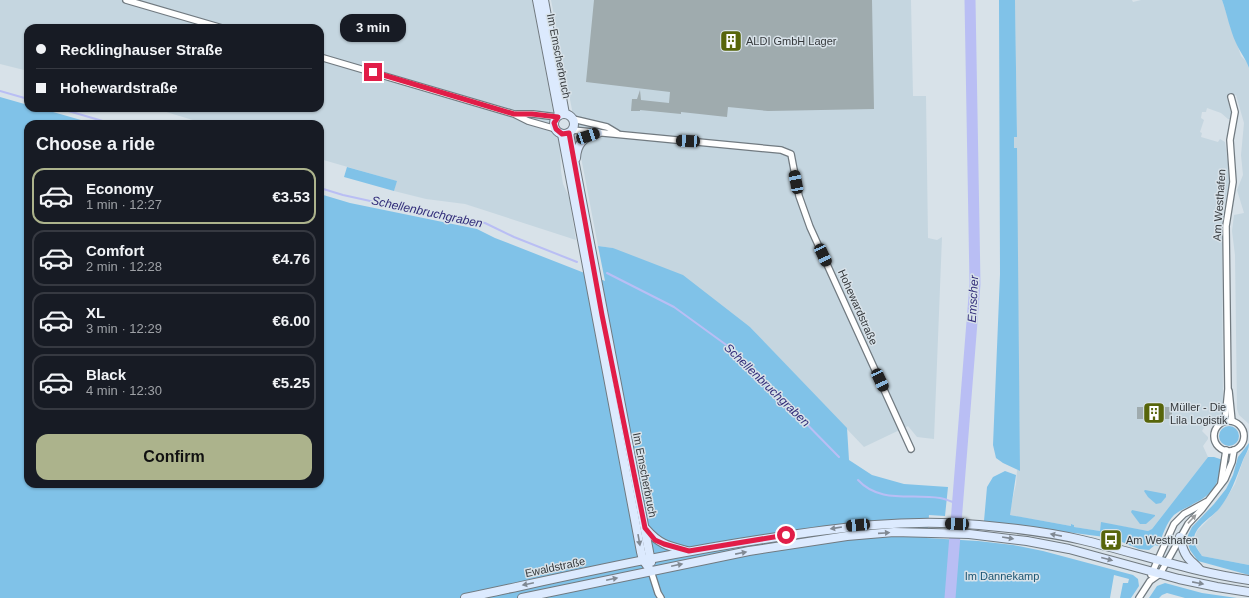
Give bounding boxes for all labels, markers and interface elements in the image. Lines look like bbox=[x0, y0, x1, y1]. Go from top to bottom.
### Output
street label: Im Emscherbruch bbox=[545, 13, 573, 99]
callout: 3 min bbox=[340, 14, 406, 42]
text: 3 min bbox=[356, 20, 390, 35]
building icon: ALDI GmbH Lager bbox=[718, 28, 744, 54]
place label: ALDI GmbH Lager bbox=[746, 35, 837, 47]
text: Recklinghauser Straße bbox=[60, 41, 223, 58]
route end bbox=[364, 63, 382, 81]
text: Hohewardstraße bbox=[60, 79, 178, 96]
car bbox=[575, 127, 601, 145]
text: Choose a ride bbox=[36, 134, 155, 154]
car bbox=[676, 134, 700, 148]
car bbox=[788, 169, 804, 195]
street label: Am Westhafen bbox=[1211, 169, 1227, 241]
icon: car bbox=[38, 178, 74, 214]
text: Economy bbox=[86, 180, 154, 197]
text: €3.53 bbox=[272, 188, 310, 205]
water label: Schellenbruchgraben bbox=[370, 193, 484, 231]
text: 1 min · 12:27 bbox=[86, 197, 162, 212]
icon: car bbox=[38, 240, 74, 276]
text: Comfort bbox=[86, 242, 144, 259]
car bbox=[812, 242, 834, 268]
text: €4.76 bbox=[272, 250, 310, 267]
text: 2 min · 12:28 bbox=[86, 259, 162, 274]
street label: Hohewardstraße bbox=[836, 267, 880, 347]
water label: Emscher bbox=[965, 274, 981, 323]
icon: car bbox=[38, 302, 74, 338]
text: XL bbox=[86, 304, 105, 321]
text: €6.00 bbox=[272, 312, 310, 329]
text: 3 min · 12:29 bbox=[86, 321, 162, 336]
water label: Schellenbruchgraben bbox=[721, 341, 813, 430]
icon: car bbox=[38, 364, 74, 400]
text: Black bbox=[86, 366, 126, 383]
car bbox=[869, 367, 891, 393]
text: €5.25 bbox=[272, 374, 310, 391]
text: 4 min · 12:30 bbox=[86, 383, 162, 398]
building icon: Müller - Die Lila Logistik bbox=[1141, 400, 1167, 426]
place label: Müller - Die Lila Logistik bbox=[1170, 401, 1228, 426]
street label: Im Emscherbruch bbox=[631, 432, 659, 518]
button: Confirm bbox=[36, 434, 312, 480]
one-way arrow bbox=[1187, 514, 1197, 524]
car bbox=[945, 517, 969, 531]
car bbox=[846, 518, 870, 532]
one-way arrow bbox=[830, 525, 842, 531]
route start bbox=[777, 526, 795, 544]
bus stop icon: Am Westhafen bbox=[1098, 527, 1124, 553]
one-way arrow bbox=[878, 529, 890, 536]
one-way arrow bbox=[1050, 532, 1062, 538]
one-way arrow bbox=[636, 534, 642, 546]
place label: Am Westhafen bbox=[1126, 534, 1198, 546]
one-way arrow bbox=[1001, 535, 1014, 541]
one-way arrow bbox=[735, 549, 747, 555]
street label: Ewaldstraße bbox=[524, 555, 586, 579]
one-way arrow bbox=[1100, 557, 1113, 563]
one-way arrow bbox=[671, 562, 683, 568]
park label: Im Dannekamp bbox=[965, 570, 1039, 582]
one-way arrow bbox=[606, 576, 618, 582]
one-way arrow bbox=[1192, 580, 1204, 586]
one-way arrow bbox=[522, 582, 535, 588]

